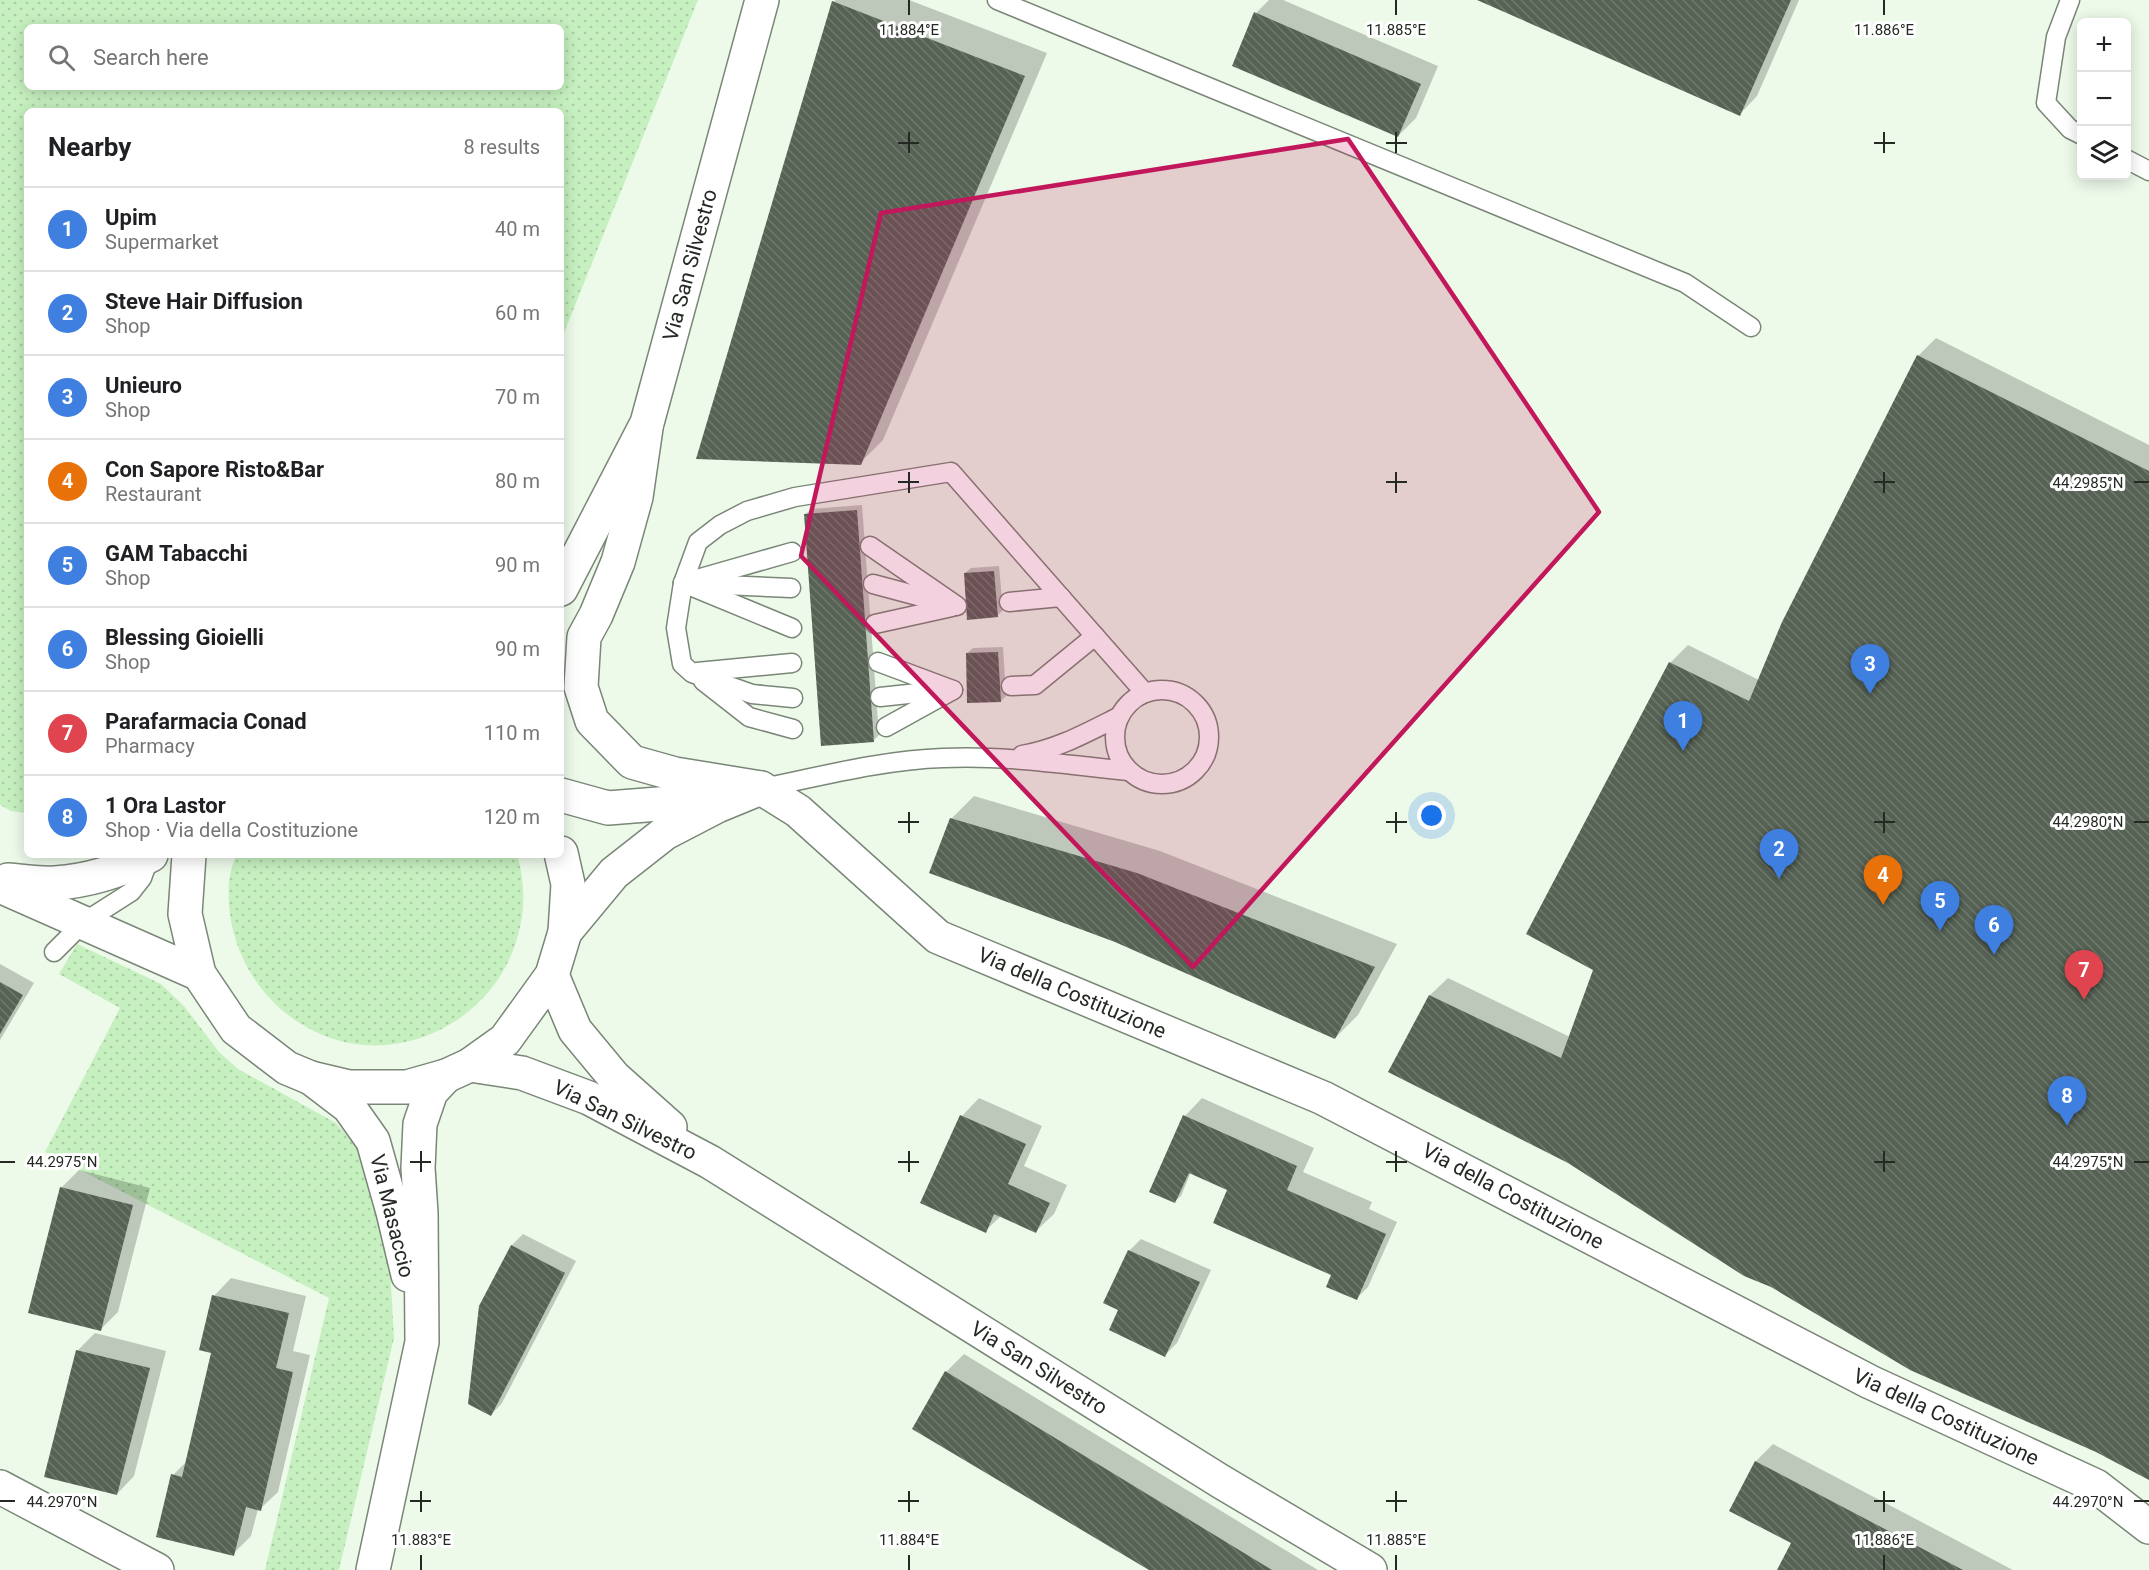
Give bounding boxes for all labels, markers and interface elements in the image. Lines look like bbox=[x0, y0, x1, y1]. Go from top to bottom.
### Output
map controls bbox=[2077, 18, 2131, 180]
button: + bbox=[2077, 18, 2131, 72]
text: 11.884°E bbox=[879, 21, 940, 39]
text: 11.885°E bbox=[1366, 21, 1427, 39]
text: 11.886°E bbox=[1854, 21, 1915, 39]
search box bbox=[24, 24, 564, 90]
icon: search bbox=[45, 41, 78, 74]
text: Search here bbox=[93, 45, 209, 70]
button: − bbox=[2077, 72, 2131, 126]
button: layers bbox=[2077, 126, 2131, 180]
text: Nearby bbox=[48, 132, 131, 162]
text: 8 results bbox=[464, 135, 540, 159]
street label: Via San Silvestro bbox=[658, 186, 722, 344]
text: Upim bbox=[105, 205, 157, 230]
text: 1 bbox=[62, 217, 73, 241]
text: 40 m bbox=[495, 217, 540, 241]
text: Supermarket bbox=[105, 230, 219, 254]
text: Steve Hair Diffusion bbox=[105, 289, 303, 314]
text: 2 bbox=[62, 301, 73, 325]
text: 60 m bbox=[495, 301, 540, 325]
text: Shop bbox=[105, 314, 151, 338]
text: Unieuro bbox=[105, 373, 182, 398]
text: 3 bbox=[62, 385, 73, 409]
text: 70 m bbox=[495, 385, 540, 409]
text: Shop bbox=[105, 398, 151, 422]
text: Con Sapore Risto&Bar bbox=[105, 457, 324, 482]
text: 4 bbox=[62, 469, 73, 493]
text: 80 m bbox=[495, 469, 540, 493]
text: 44.2985°N bbox=[2053, 474, 2123, 492]
text: Restaurant bbox=[105, 482, 202, 506]
text: GAM Tabacchi bbox=[105, 541, 248, 566]
text: 5 bbox=[62, 553, 73, 577]
text: 90 m bbox=[495, 553, 540, 577]
text: Shop bbox=[105, 566, 151, 590]
text: Blessing Gioielli bbox=[105, 625, 264, 650]
text: 6 bbox=[62, 637, 73, 661]
text: 90 m bbox=[495, 637, 540, 661]
pin: 3 bbox=[1850, 644, 1890, 694]
text: Shop bbox=[105, 650, 151, 674]
pin: 1 bbox=[1664, 702, 1702, 751]
text: Parafarmacia Conad bbox=[105, 709, 307, 734]
text: 7 bbox=[62, 721, 73, 745]
text: 110 m bbox=[484, 721, 540, 745]
text: Pharmacy bbox=[105, 734, 195, 758]
text: 1 Ora Lastor bbox=[105, 793, 226, 818]
your location bbox=[1417, 801, 1446, 830]
text: 8 bbox=[62, 805, 73, 829]
text: 120 m bbox=[484, 805, 540, 829]
text: 44.2980°N bbox=[2053, 813, 2123, 831]
text: Shop · Via della Costituzione bbox=[105, 818, 358, 842]
pin: 2 bbox=[1760, 830, 1798, 879]
pin: 4 bbox=[1864, 856, 1902, 905]
pin: 5 bbox=[1920, 882, 1960, 931]
pin: 6 bbox=[1974, 906, 2014, 955]
street label: Via della Costituzione bbox=[974, 942, 1170, 1044]
pin: 7 bbox=[2064, 950, 2104, 1000]
street label: Via San Silvestro bbox=[550, 1075, 701, 1165]
pin: 8 bbox=[2048, 1076, 2086, 1126]
street label: Via della Costituzione bbox=[1418, 1138, 1608, 1254]
street label: Via Masaccio bbox=[365, 1152, 419, 1280]
text: 44.2975°N bbox=[27, 1153, 97, 1171]
text: 44.2975°N bbox=[2053, 1153, 2123, 1171]
street label: Via San Silvestro bbox=[966, 1316, 1112, 1420]
street label: Via della Costituzione bbox=[1849, 1363, 2043, 1471]
text: 44.2970°N bbox=[27, 1493, 97, 1511]
text: 44.2970°N bbox=[2053, 1493, 2123, 1511]
text: 11.883°E bbox=[391, 1531, 452, 1549]
text: 11.884°E bbox=[879, 1531, 940, 1549]
text: 11.885°E bbox=[1366, 1531, 1427, 1549]
text: 11.886°E bbox=[1854, 1531, 1915, 1549]

